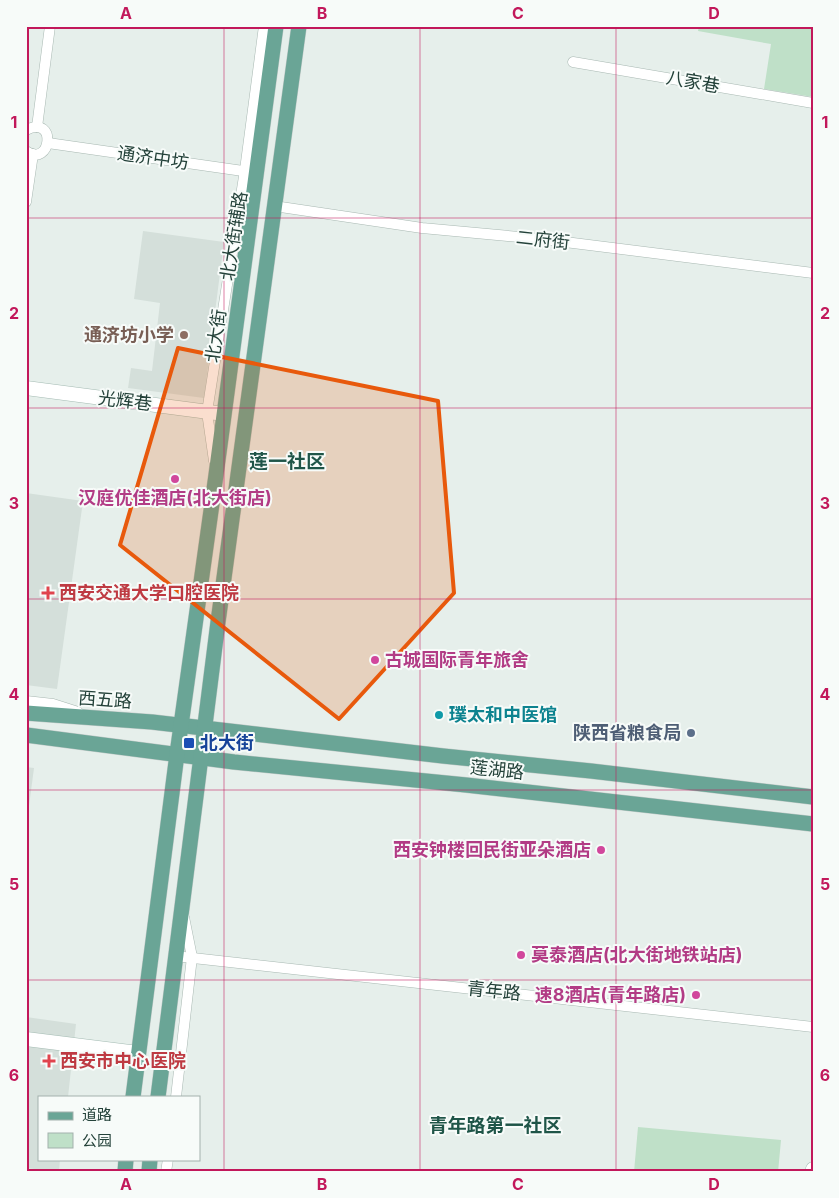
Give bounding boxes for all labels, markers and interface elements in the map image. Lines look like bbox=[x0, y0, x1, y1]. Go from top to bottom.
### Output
text: A bbox=[120, 3, 132, 23]
text: B bbox=[317, 3, 327, 23]
text: C bbox=[512, 3, 524, 23]
text: D bbox=[708, 3, 720, 23]
street label: 八家巷 bbox=[665, 66, 721, 97]
text: 1 bbox=[11, 112, 17, 132]
text: 1 bbox=[822, 112, 828, 132]
street label: 通济中坊 bbox=[116, 142, 190, 173]
street label: 北大街辅路 bbox=[216, 190, 251, 282]
street label: 二府街 bbox=[515, 226, 571, 253]
text: 2 bbox=[9, 303, 19, 323]
text: 2 bbox=[820, 303, 830, 323]
street label: 北大街 bbox=[201, 308, 230, 364]
place label: 通济坊小学 bbox=[84, 324, 174, 345]
marker: 通济坊小学 bbox=[178, 329, 190, 341]
street label: 光辉巷 bbox=[97, 387, 153, 414]
district label: 莲一社区 bbox=[249, 450, 325, 473]
marker: 汉庭优佳酒店(北大街店) bbox=[169, 473, 181, 485]
place label: 汉庭优佳酒店(北大街店) bbox=[78, 487, 272, 508]
text: 3 bbox=[9, 493, 19, 513]
text: 3 bbox=[820, 493, 830, 513]
place label: 西安交通大学口腔医院 bbox=[59, 582, 239, 603]
marker: 西安交通大学口腔医院 bbox=[41, 586, 55, 600]
place label: 古城国际青年旅舍 bbox=[385, 649, 529, 670]
marker: 古城国际青年旅舍 bbox=[369, 654, 381, 666]
text: 4 bbox=[9, 684, 20, 704]
text: 4 bbox=[820, 684, 831, 704]
street label: 西五路 bbox=[77, 687, 133, 712]
place label: 璞太和中医馆 bbox=[449, 704, 557, 725]
marker: 璞太和中医馆 bbox=[433, 709, 445, 721]
place label: 陕西省粮食局 bbox=[573, 722, 681, 743]
marker: 陕西省粮食局 bbox=[685, 727, 697, 739]
place label: 北大街 bbox=[200, 732, 254, 753]
marker: 北大街 bbox=[182, 736, 196, 750]
street label: 莲湖路 bbox=[469, 756, 525, 783]
place label: 西安钟楼回民街亚朵酒店 bbox=[393, 839, 591, 860]
marker: 西安钟楼回民街亚朵酒店 bbox=[595, 844, 607, 856]
text: 5 bbox=[9, 874, 19, 894]
text: 5 bbox=[820, 874, 830, 894]
place label: 莫泰酒店(北大街地铁站店) bbox=[531, 944, 743, 965]
marker: 莫泰酒店(北大街地铁站店) bbox=[515, 949, 527, 961]
street label: 青年路 bbox=[466, 977, 522, 1004]
place label: 速8酒店(青年路店) bbox=[535, 984, 686, 1005]
marker: 速8酒店(青年路店) bbox=[690, 989, 702, 1001]
place label: 西安市中心医院 bbox=[60, 1050, 186, 1071]
marker: 西安市中心医院 bbox=[42, 1054, 56, 1068]
text: 6 bbox=[9, 1065, 19, 1085]
text: 6 bbox=[820, 1065, 830, 1085]
legend bbox=[38, 1096, 200, 1160]
text: 道路 bbox=[82, 1105, 112, 1124]
district label: 青年路第一社区 bbox=[428, 1114, 562, 1137]
text: 公园 bbox=[82, 1131, 112, 1150]
text: A bbox=[120, 1174, 132, 1194]
text: B bbox=[317, 1174, 327, 1194]
text: C bbox=[512, 1174, 524, 1194]
text: D bbox=[708, 1174, 720, 1194]

